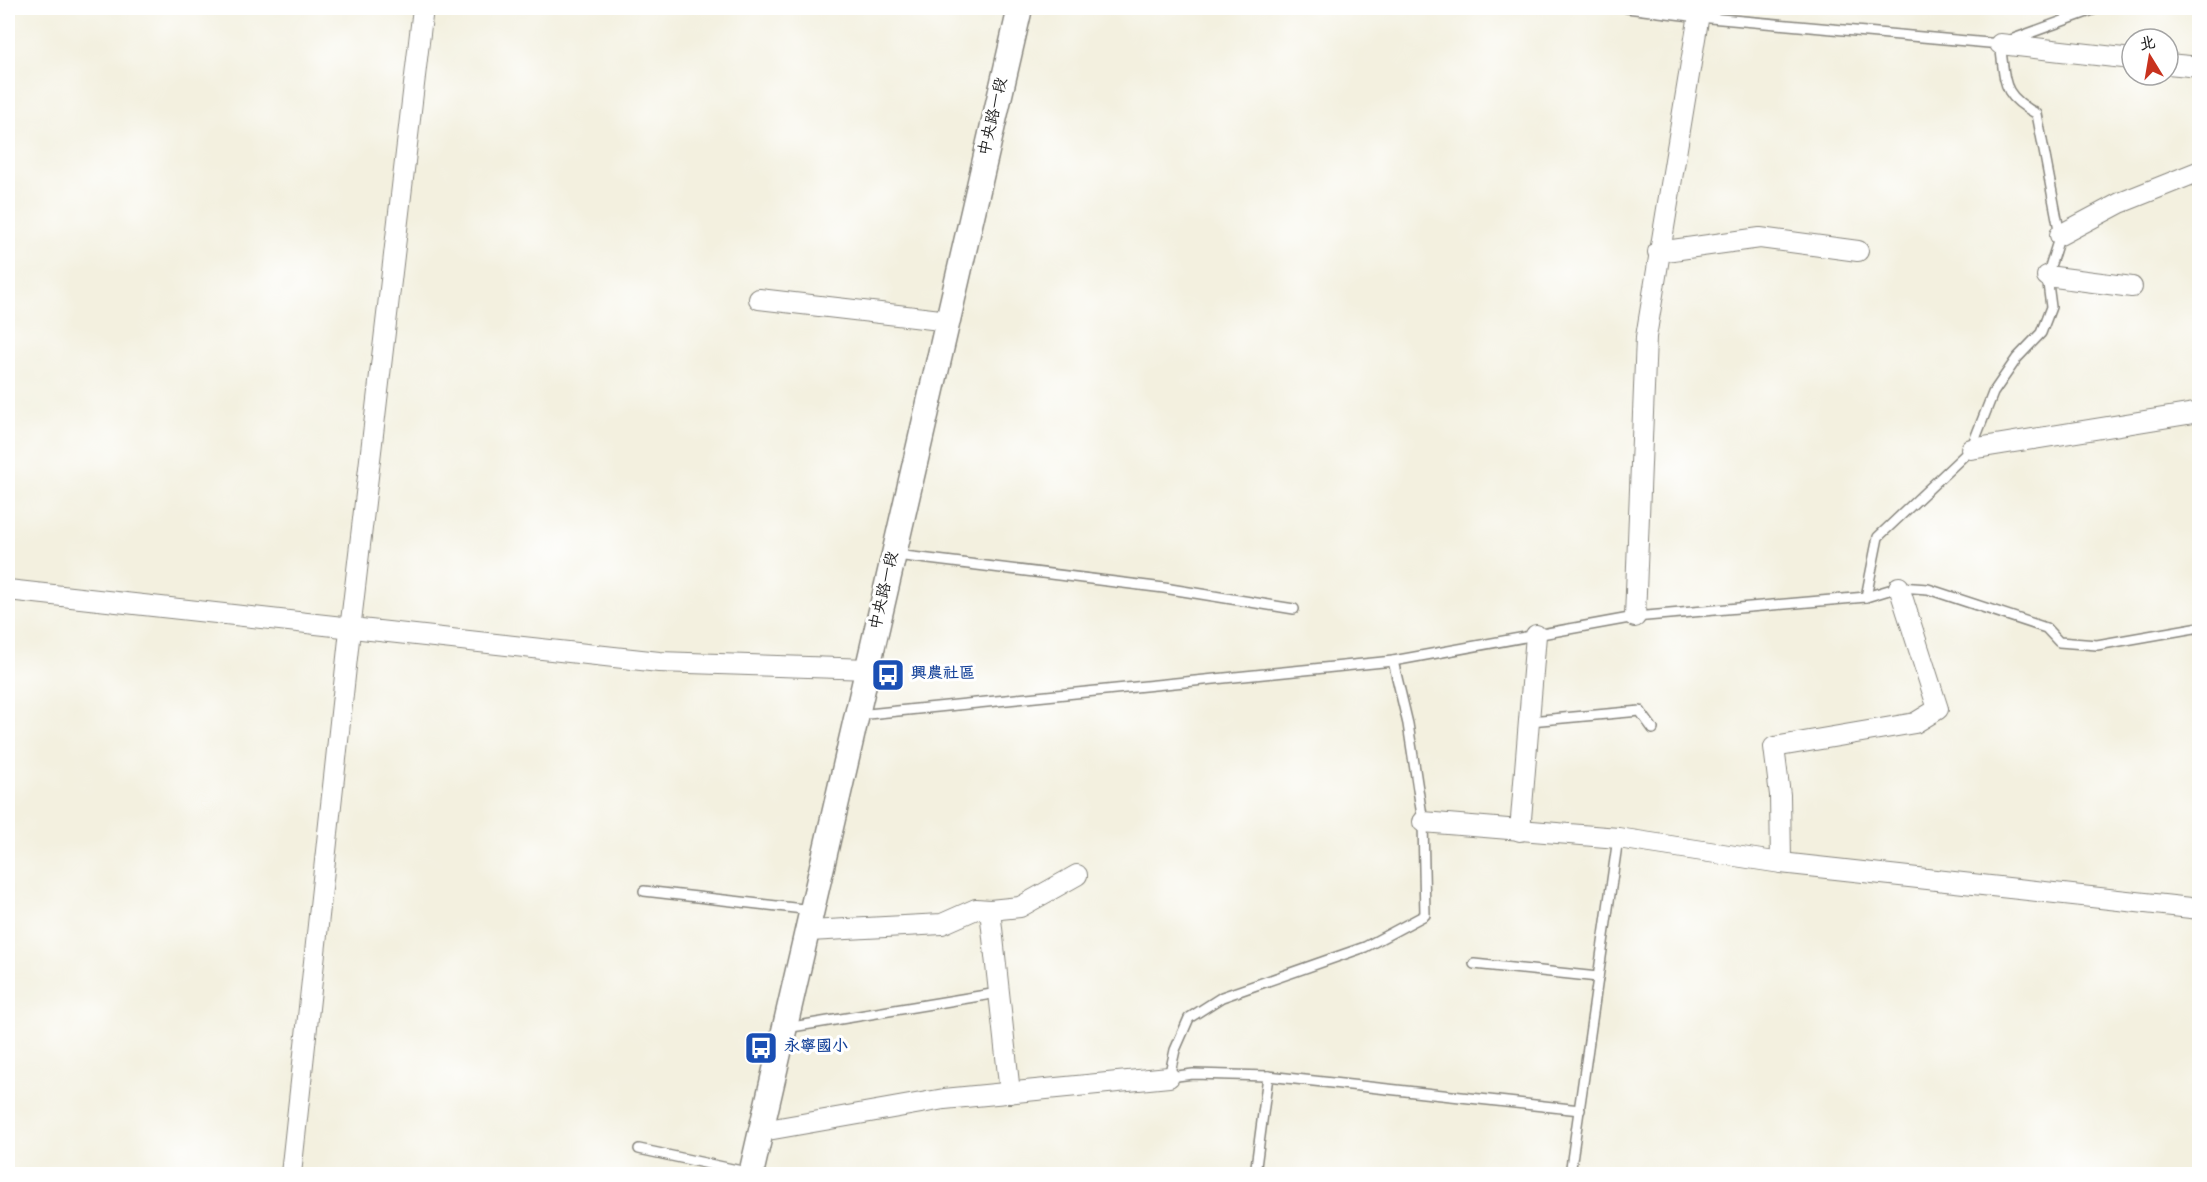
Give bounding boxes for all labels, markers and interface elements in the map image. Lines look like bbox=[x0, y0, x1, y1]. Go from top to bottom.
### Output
north arrow bbox=[2120, 27, 2180, 87]
text: 北 bbox=[2138, 34, 2157, 57]
street label: 中央路一段 bbox=[975, 75, 1013, 158]
street label: 中央路一段 bbox=[866, 549, 904, 632]
bus stop icon: 興農社區 bbox=[870, 657, 906, 693]
place label: 興農社區 bbox=[911, 664, 975, 685]
bus stop icon: 永寧國小 bbox=[743, 1030, 779, 1066]
place label: 永寧國小 bbox=[784, 1037, 848, 1058]

